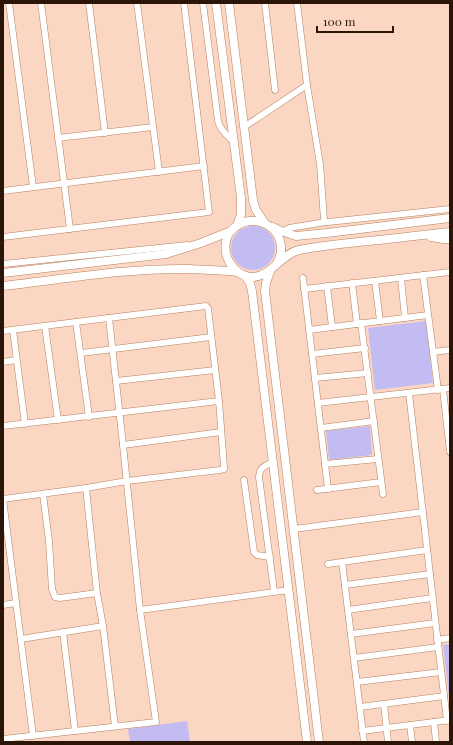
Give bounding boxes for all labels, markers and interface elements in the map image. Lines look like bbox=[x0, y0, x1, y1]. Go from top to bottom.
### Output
scale bar bbox=[317, 8, 393, 34]
text: 100 m bbox=[323, 13, 356, 29]

